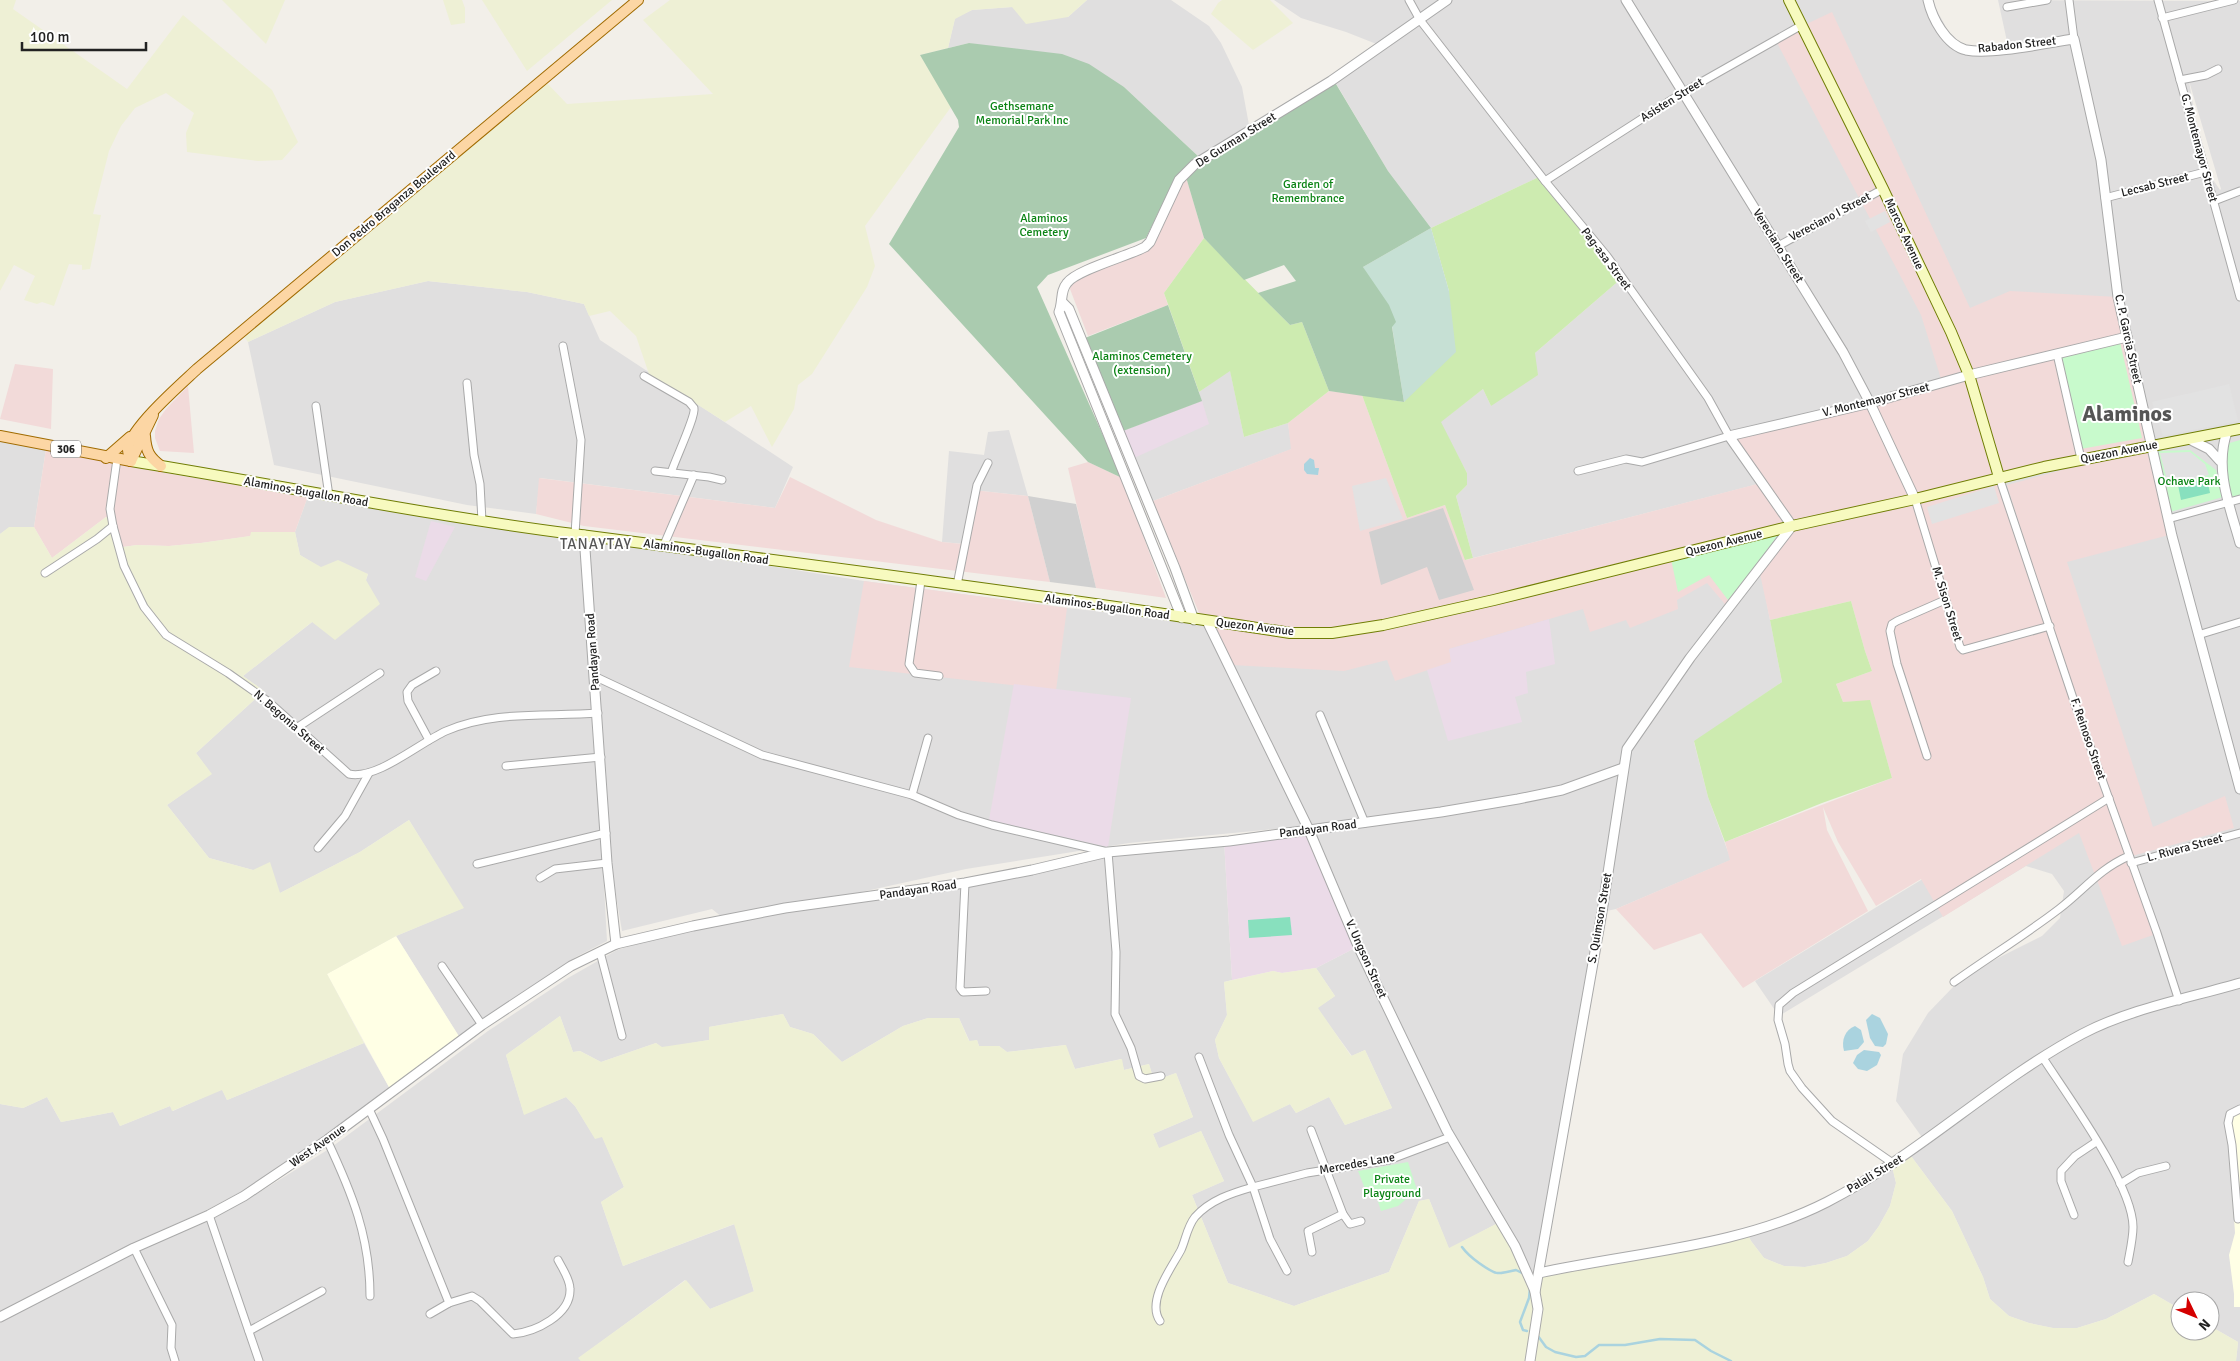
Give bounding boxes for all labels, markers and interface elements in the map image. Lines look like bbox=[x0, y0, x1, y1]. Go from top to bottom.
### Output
scale bar bbox=[22, 20, 146, 52]
text: 100 m bbox=[30, 28, 70, 46]
street label: Rabadon Street bbox=[1977, 33, 2057, 57]
street label: Asisten Street bbox=[1638, 75, 1706, 125]
street label: G. Montemayor Street bbox=[2177, 92, 2221, 204]
park label: Gethsemane Memorial Park Inc bbox=[975, 99, 1069, 128]
street label: De Guzman Street bbox=[1193, 109, 1279, 171]
street label: Don Pedro Braganza Boulevard bbox=[329, 148, 459, 260]
street label: Lecsab Street bbox=[2120, 169, 2190, 201]
park label: Garden of Remembrance bbox=[1271, 177, 1345, 206]
street label: Vereciano I Street bbox=[1787, 189, 1873, 245]
street label: Marcos Avenue bbox=[1881, 196, 1927, 272]
street label: Vereciano Street bbox=[1749, 206, 1807, 286]
park label: Alaminos Cemetery bbox=[1019, 211, 1069, 240]
street label: Pag-asa Street bbox=[1578, 225, 1634, 293]
street label: C. P. Garcia Street bbox=[2111, 293, 2145, 385]
park label: Alaminos Cemetery (extension) bbox=[1092, 349, 1192, 378]
street label: V. Montemayor Street bbox=[1821, 379, 1931, 421]
district label: Alaminos bbox=[2082, 400, 2172, 427]
street label: Quezon Avenue bbox=[2079, 437, 2159, 467]
road number: 306 bbox=[51, 440, 81, 458]
street label: Alaminos-Bugallon Road bbox=[243, 474, 369, 510]
park label: Ochave Park bbox=[2158, 474, 2221, 489]
street label: Quezon Avenue bbox=[1684, 526, 1764, 560]
district label: TANAYTAY bbox=[560, 535, 632, 553]
street label: Alaminos-Bugallon Road bbox=[643, 536, 769, 568]
street label: M. Sison Street bbox=[1929, 565, 1965, 643]
street label: Alaminos-Bugallon Road bbox=[1044, 591, 1170, 623]
street label: Pandayan Road bbox=[583, 613, 603, 691]
street label: Quezon Avenue bbox=[1215, 615, 1295, 639]
street label: N. Begonia Street bbox=[250, 687, 328, 757]
street label: F. Reinoso Street bbox=[2067, 696, 2109, 782]
street label: Pandayan Road bbox=[1278, 817, 1358, 841]
street label: L. Rivera Street bbox=[2145, 831, 2225, 865]
street label: S. Quimson Street bbox=[1585, 872, 1615, 964]
street label: Pandayan Road bbox=[878, 877, 958, 903]
street label: V. Ungson Street bbox=[1342, 917, 1390, 1001]
street label: West Avenue bbox=[287, 1121, 349, 1171]
street label: Mercedes Lane bbox=[1318, 1150, 1396, 1178]
street label: Palali Street bbox=[1844, 1151, 1906, 1197]
park label: Private Playground bbox=[1363, 1172, 1421, 1201]
north arrow bbox=[2170, 1291, 2220, 1341]
text: N bbox=[2195, 1315, 2214, 1334]

